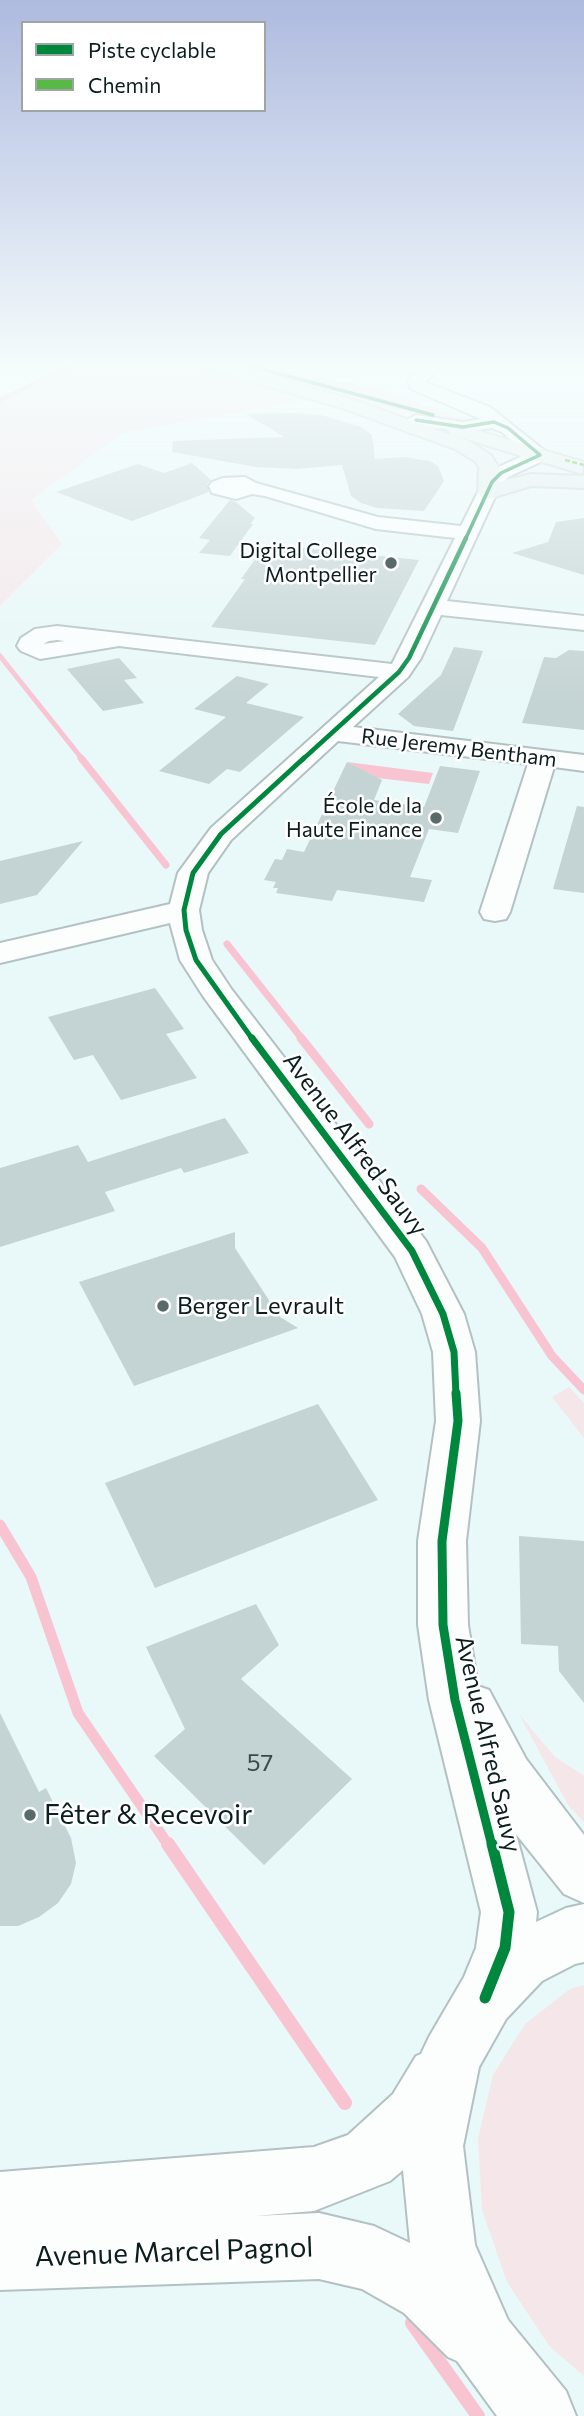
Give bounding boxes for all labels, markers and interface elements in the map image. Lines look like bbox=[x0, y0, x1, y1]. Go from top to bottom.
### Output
legend bbox=[21, 21, 266, 112]
text: Piste cyclable bbox=[88, 37, 216, 62]
text: Chemin bbox=[88, 72, 161, 97]
place label: Digital College Montpellier bbox=[239, 538, 377, 588]
marker: Digital College Montpellier bbox=[383, 555, 399, 571]
street label: Rue Jeremy Bentham bbox=[360, 724, 558, 772]
place label: École de la Haute Finance bbox=[286, 793, 422, 843]
marker: École de la Haute Finance bbox=[428, 810, 444, 826]
street label: Avenue Alfred Sauvy bbox=[277, 1047, 433, 1241]
place label: Berger Levrault bbox=[177, 1292, 344, 1320]
marker: Berger Levrault bbox=[155, 1298, 171, 1314]
street label: Avenue Alfred Sauvy bbox=[449, 1633, 527, 1855]
house number: 57 bbox=[247, 1749, 273, 1777]
place label: Fêter & Recevoir bbox=[44, 1798, 252, 1832]
marker: Fêter & Recevoir bbox=[22, 1807, 38, 1823]
street label: Avenue Marcel Pagnol bbox=[34, 2230, 314, 2274]

